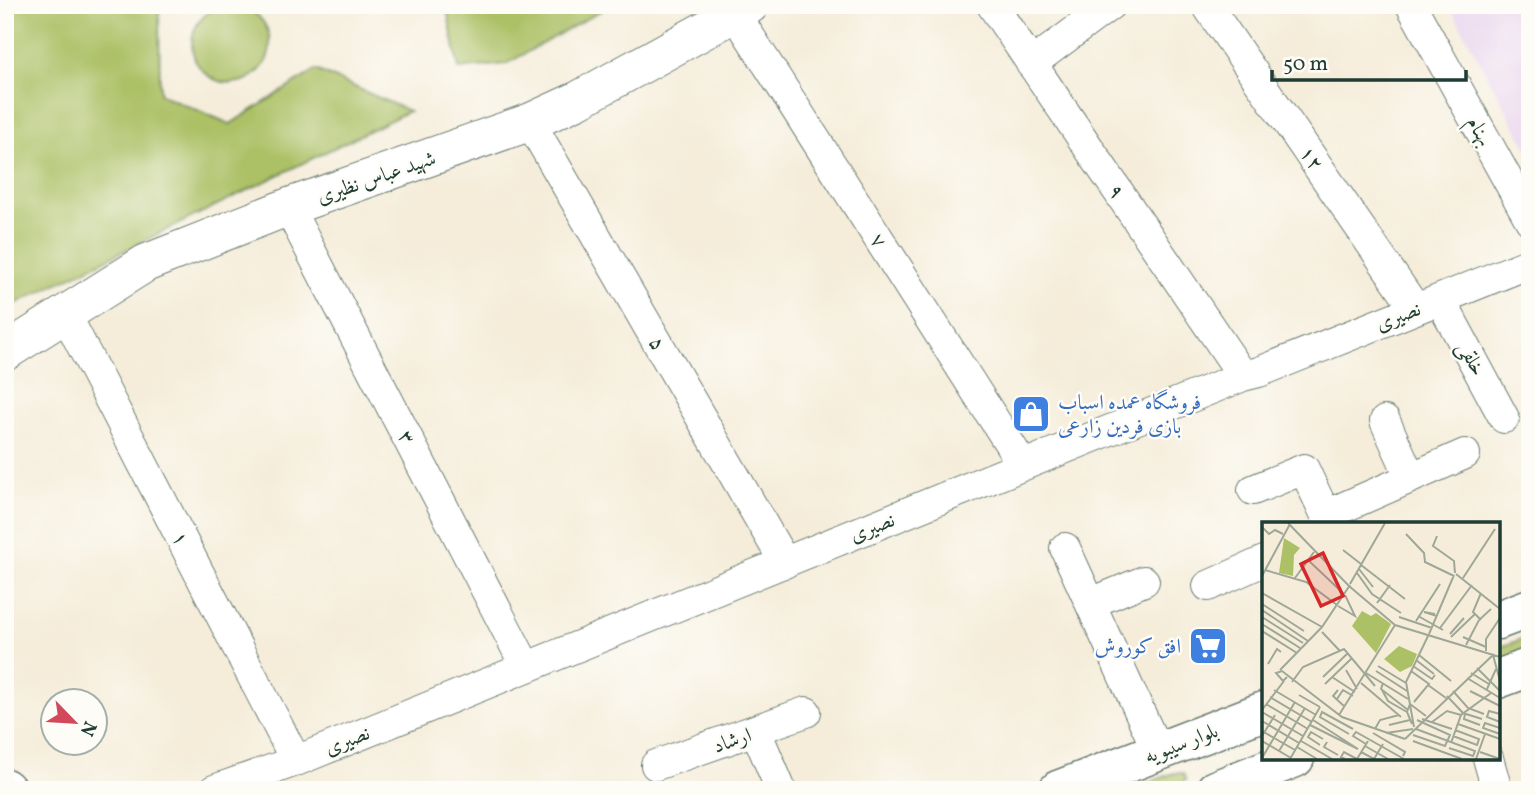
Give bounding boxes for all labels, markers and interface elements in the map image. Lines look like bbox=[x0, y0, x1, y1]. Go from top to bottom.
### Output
scale bar bbox=[1272, 38, 1467, 82]
text: 50 m bbox=[1283, 50, 1328, 79]
street label: بهنام bbox=[1457, 111, 1499, 153]
street label: ۱۲ bbox=[1292, 140, 1330, 177]
street label: شهید عباس نظیری bbox=[313, 144, 440, 212]
street label: ۹ bbox=[1100, 179, 1131, 205]
street label: ۷ bbox=[862, 228, 893, 254]
street label: نصیری bbox=[1371, 295, 1426, 340]
street label: ۵ bbox=[641, 331, 672, 356]
street label: خلقی bbox=[1449, 336, 1492, 381]
place label: فروشگاه عمده اسباب بازی فردین زارعی bbox=[1058, 389, 1201, 442]
shop icon: فروشگاه عمده اسباب بازی فردین زارعی bbox=[1010, 393, 1052, 435]
street label: ۳ bbox=[390, 426, 421, 450]
street label: نصیری bbox=[845, 506, 900, 551]
inset map bbox=[1262, 522, 1500, 760]
street label: ۱ bbox=[164, 527, 195, 551]
supermarket icon: افق کوروش bbox=[1187, 625, 1229, 667]
place label: افق کوروش bbox=[1095, 633, 1181, 662]
north arrow bbox=[38, 686, 108, 756]
text: N bbox=[73, 717, 102, 740]
street label: بلوار سیبویه bbox=[1140, 717, 1223, 772]
street label: نصیری bbox=[320, 719, 375, 764]
street label: ارشاد bbox=[709, 721, 756, 761]

